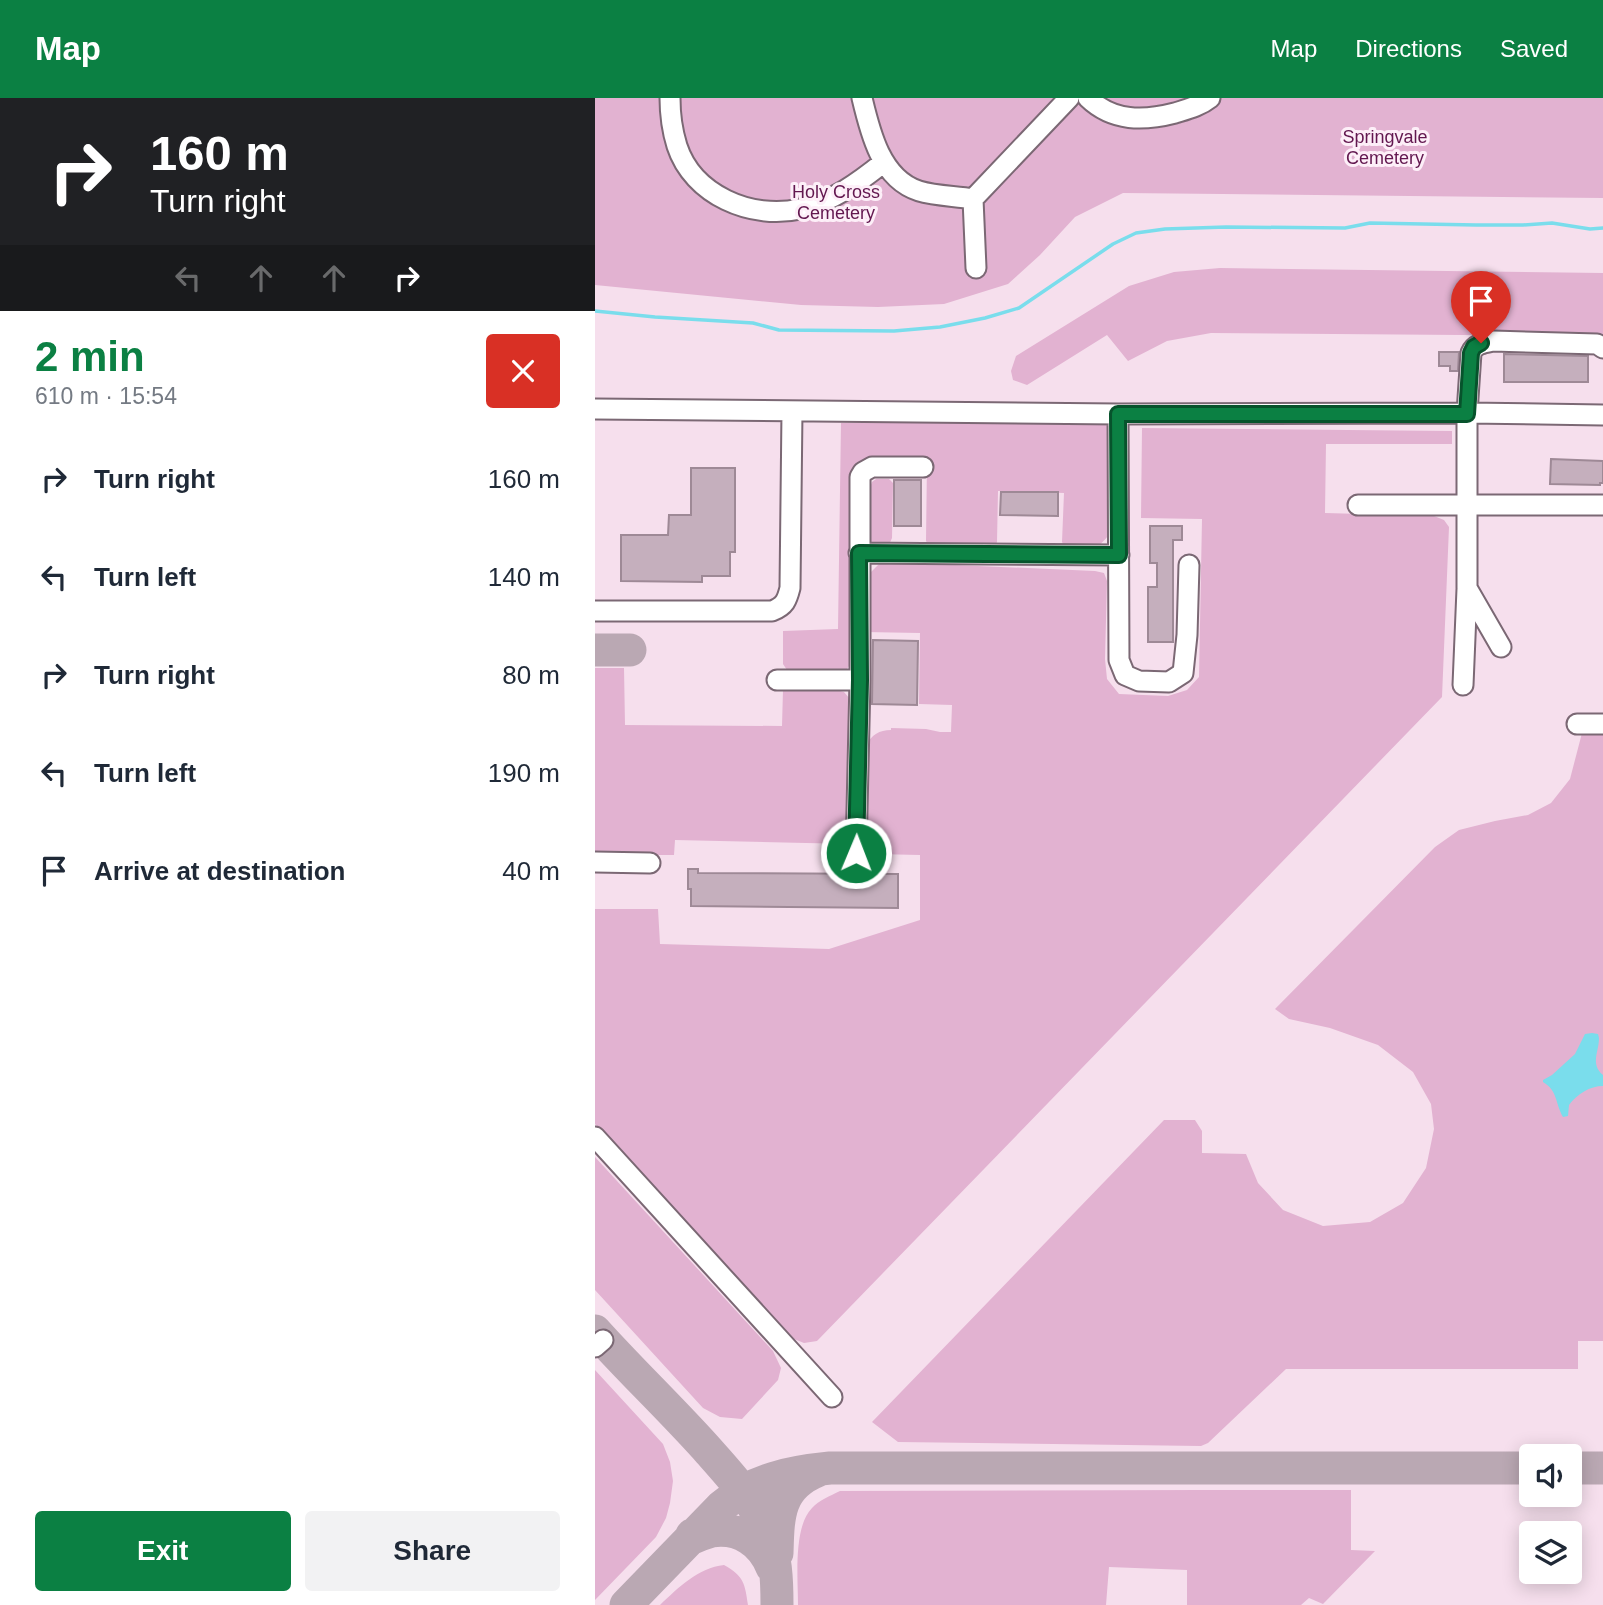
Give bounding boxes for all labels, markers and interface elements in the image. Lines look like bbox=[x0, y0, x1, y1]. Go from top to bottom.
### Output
text: Map bbox=[35, 30, 101, 67]
text: Map bbox=[1271, 35, 1317, 62]
text: Directions bbox=[1355, 35, 1462, 62]
text: Saved bbox=[1500, 35, 1568, 62]
icon: right bbox=[35, 126, 126, 217]
text: 160 m bbox=[150, 126, 289, 180]
park label: Springvale Cemetery bbox=[1342, 127, 1428, 168]
park label: Holy Cross Cemetery bbox=[792, 182, 880, 223]
text: Turn right bbox=[150, 183, 286, 219]
icon: left bbox=[169, 259, 207, 297]
icon: ahead bbox=[242, 259, 280, 297]
icon: ahead bbox=[315, 259, 353, 297]
icon: right bbox=[388, 259, 426, 297]
pin bbox=[1451, 271, 1511, 343]
icon: arrive bbox=[1462, 282, 1500, 320]
text: 2 min bbox=[35, 333, 145, 380]
button: close bbox=[486, 334, 560, 408]
text: 610 m · 15:54 bbox=[35, 383, 177, 409]
icon: right bbox=[35, 460, 73, 498]
text: Turn right bbox=[94, 464, 215, 494]
text: 160 m bbox=[488, 464, 560, 494]
icon: left bbox=[35, 558, 73, 596]
text: Turn left bbox=[94, 562, 196, 592]
text: 140 m bbox=[488, 562, 560, 592]
icon: right bbox=[35, 656, 73, 694]
text: Turn right bbox=[94, 660, 215, 690]
text: 80 m bbox=[502, 660, 560, 690]
icon: left bbox=[35, 754, 73, 792]
text: Turn left bbox=[94, 758, 196, 788]
text: 190 m bbox=[488, 758, 560, 788]
position arrow bbox=[819, 816, 893, 890]
icon: arrive bbox=[35, 852, 73, 890]
text: Arrive at destination bbox=[94, 856, 345, 886]
text: 40 m bbox=[502, 856, 560, 886]
map controls bbox=[1519, 1444, 1582, 1584]
button: sound bbox=[1519, 1444, 1582, 1507]
button: Exit bbox=[35, 1511, 291, 1591]
button: Share bbox=[305, 1511, 560, 1591]
button: layers bbox=[1519, 1521, 1582, 1584]

